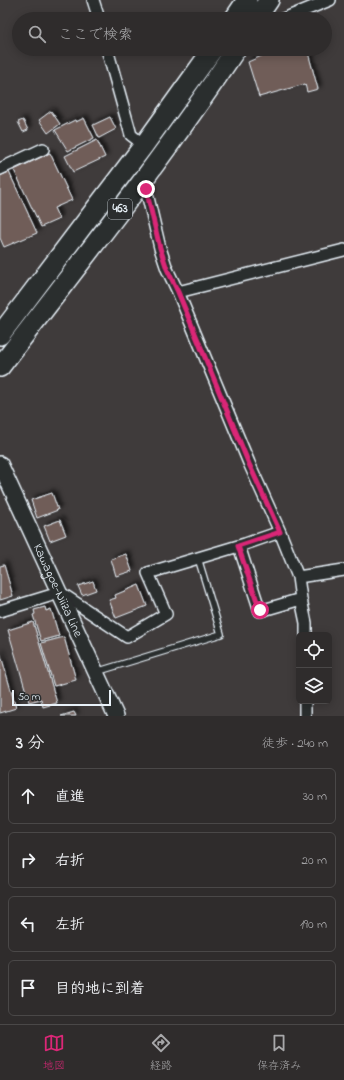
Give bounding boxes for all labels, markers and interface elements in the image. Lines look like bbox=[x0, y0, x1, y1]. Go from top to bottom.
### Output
search box bbox=[12, 12, 332, 56]
icon: search bbox=[26, 23, 48, 45]
text: ここで検索 bbox=[58, 24, 133, 46]
route end bbox=[137, 180, 155, 198]
road number: 463 bbox=[108, 199, 132, 219]
street label: Kawagoe-Niiza Line bbox=[28, 540, 88, 640]
route start bbox=[251, 601, 269, 619]
map controls bbox=[296, 632, 332, 704]
button: locate bbox=[296, 632, 332, 668]
button: layers bbox=[296, 668, 332, 704]
scale bar bbox=[12, 688, 111, 707]
text: 50 m bbox=[18, 689, 40, 705]
text: 3 分 bbox=[16, 731, 44, 756]
text: 徒歩 · 240 m bbox=[262, 734, 328, 753]
icon: ahead bbox=[17, 785, 39, 807]
text: 直進 bbox=[55, 786, 85, 808]
text: 30 m bbox=[303, 787, 327, 806]
icon: right bbox=[17, 849, 39, 871]
text: 右折 bbox=[55, 850, 85, 872]
text: 20 m bbox=[302, 851, 327, 870]
icon: left bbox=[17, 913, 39, 935]
text: 左折 bbox=[55, 914, 85, 936]
text: 190 m bbox=[300, 915, 327, 934]
icon: arrive bbox=[17, 977, 39, 999]
text: 目的地に到着 bbox=[55, 978, 145, 1000]
tab: 地図 bbox=[43, 1032, 65, 1074]
tab: 経路 bbox=[150, 1032, 172, 1074]
tab: 保存済み bbox=[257, 1032, 301, 1074]

